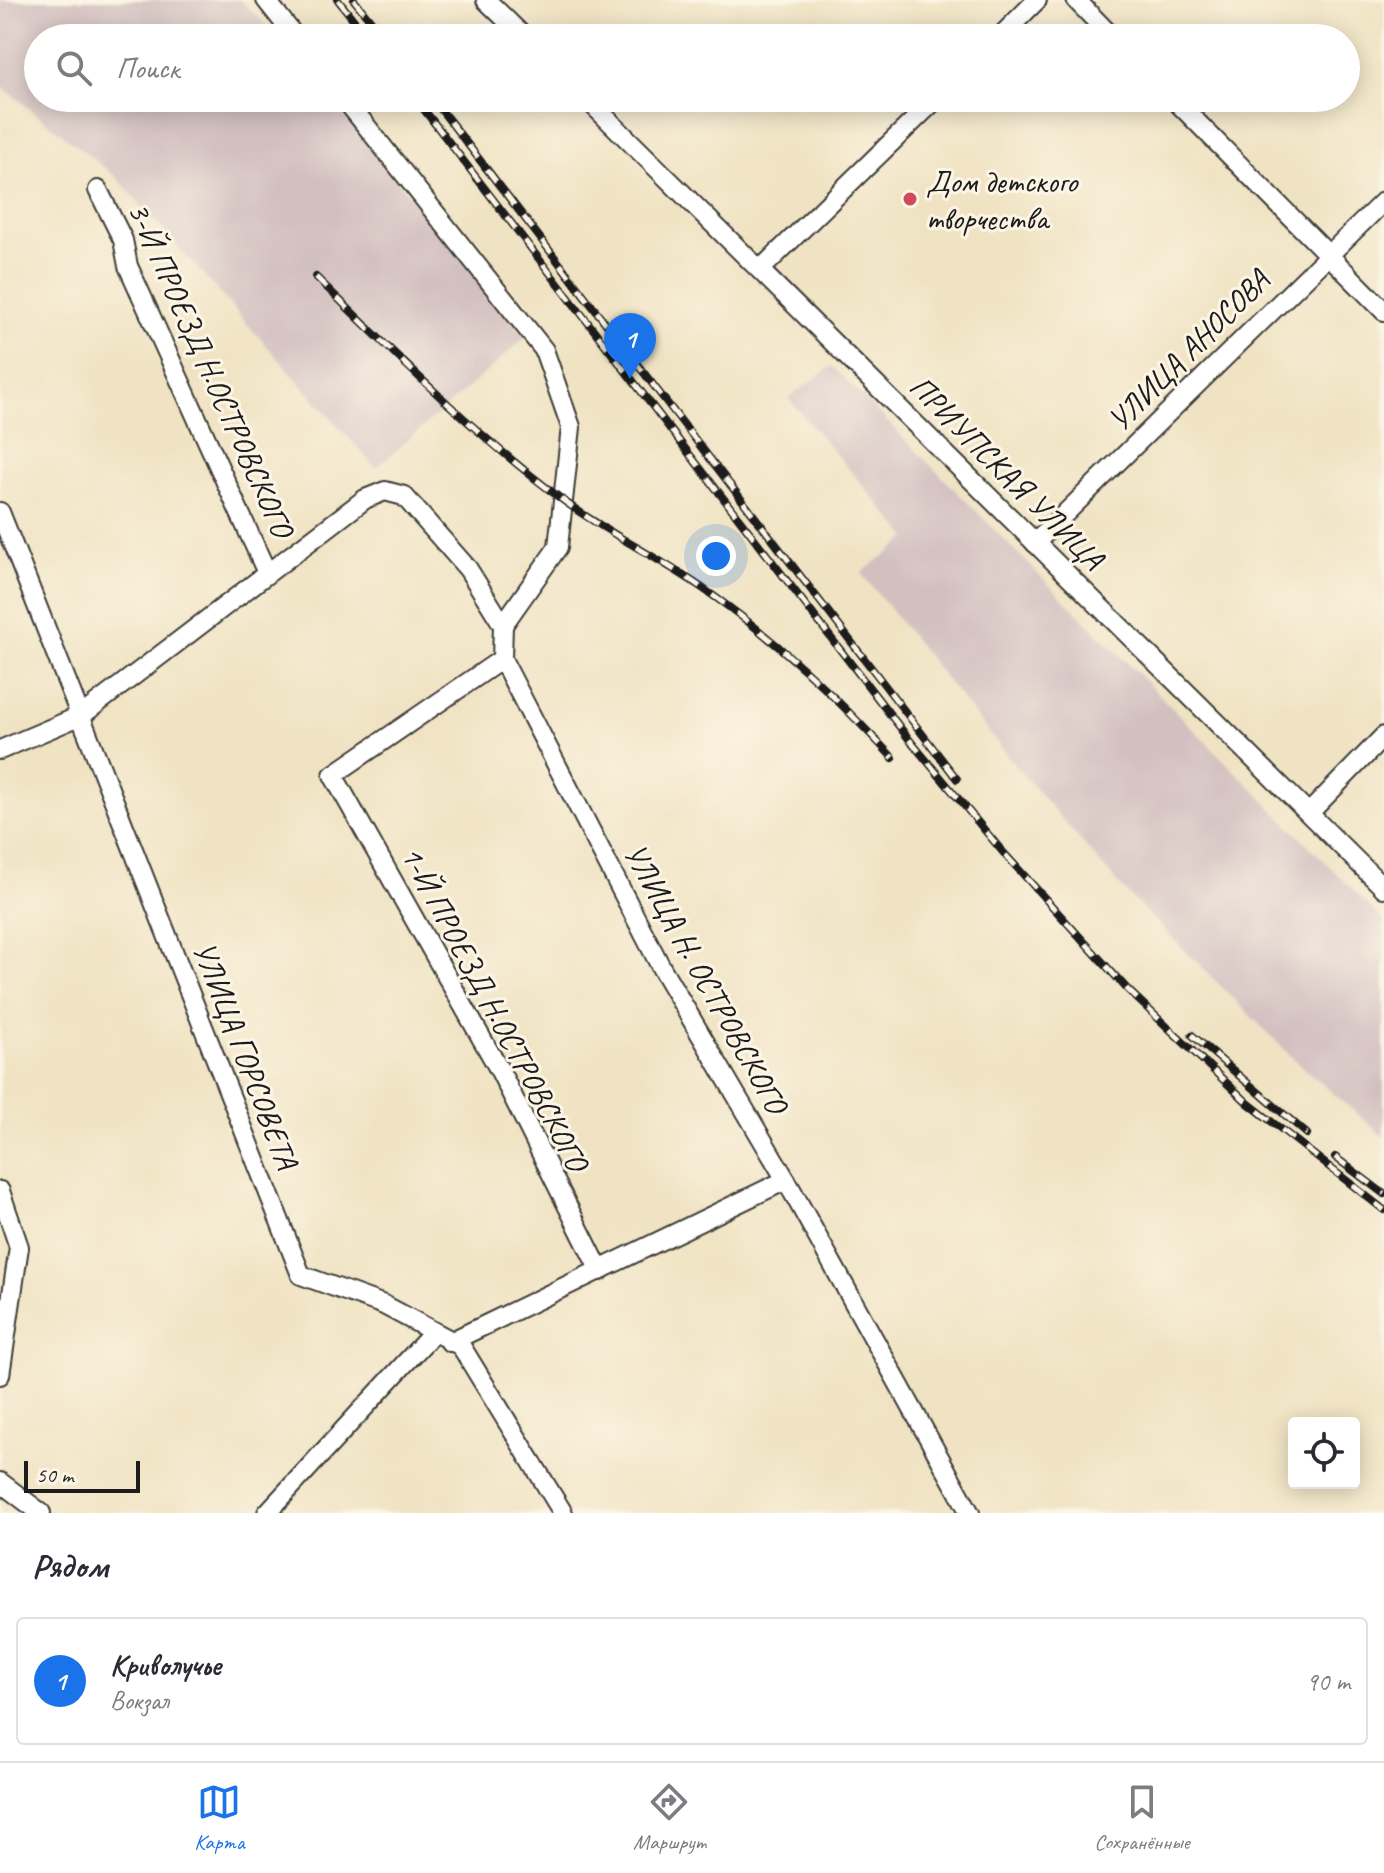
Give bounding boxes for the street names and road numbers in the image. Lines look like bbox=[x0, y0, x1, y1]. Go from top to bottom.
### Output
street label: 3-Й ПРОЕЗД Н.ОСТРОВСКОГО bbox=[118, 195, 304, 546]
street label: УЛИЦА АНОСОВА bbox=[1099, 259, 1279, 440]
street label: ПРИУПСКАЯ УЛИЦА bbox=[901, 366, 1114, 580]
street label: УЛИЦА Н. ОСТРОВСКОГО bbox=[614, 836, 798, 1123]
street label: 1-Й ПРОЕЗД Н.ОСТРОВСКОГО bbox=[391, 839, 599, 1181]
street label: УЛИЦА ГОРСОВЕТА bbox=[183, 936, 308, 1176]

